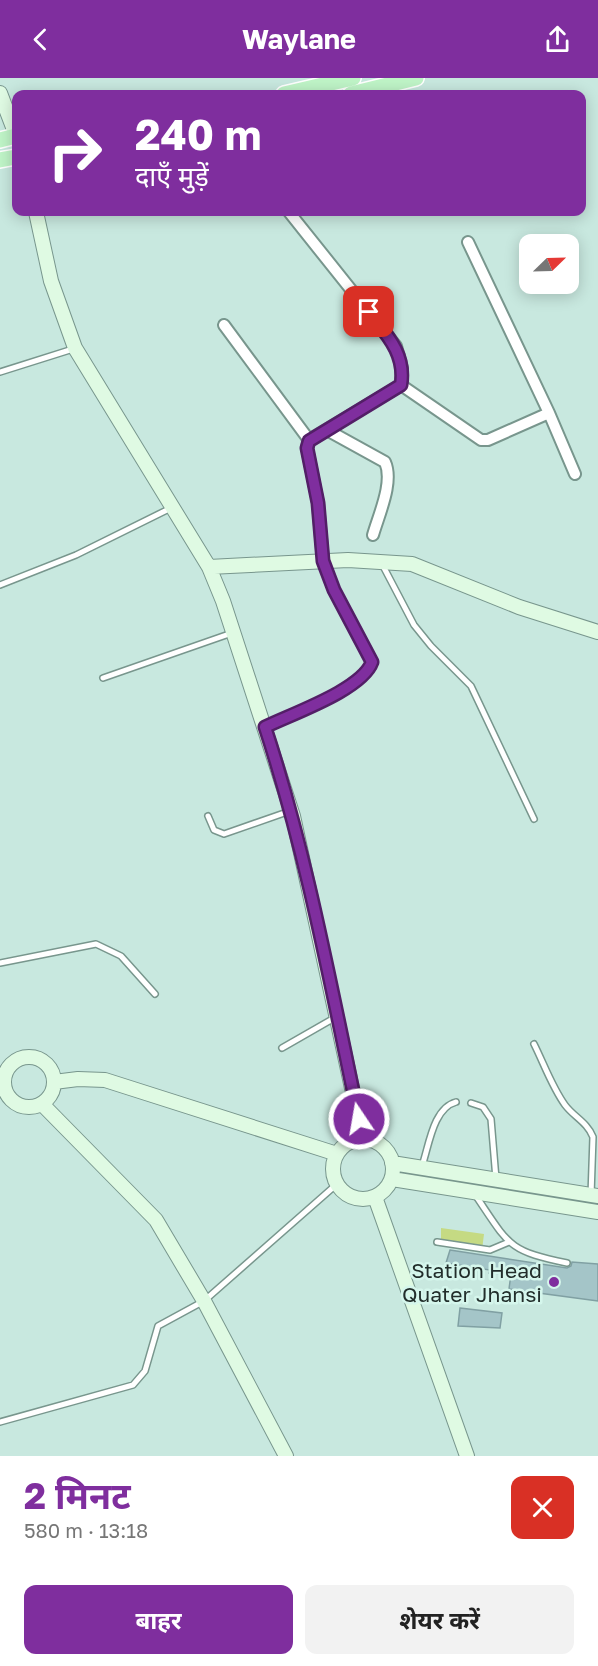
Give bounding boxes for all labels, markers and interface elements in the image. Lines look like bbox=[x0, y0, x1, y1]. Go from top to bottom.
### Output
icon: back bbox=[24, 23, 57, 56]
text: Waylane bbox=[242, 23, 356, 55]
icon: share bbox=[541, 23, 574, 56]
text: 240 m bbox=[135, 109, 261, 159]
icon: right bbox=[36, 114, 114, 192]
text: दाएँ मुड़ें bbox=[135, 160, 209, 192]
north arrow bbox=[519, 234, 579, 294]
map controls bbox=[519, 234, 579, 294]
pin bbox=[343, 286, 394, 337]
icon: arrive bbox=[352, 295, 385, 328]
position arrow bbox=[327, 1087, 391, 1151]
place label: Station Head Quater Jhansi bbox=[402, 1257, 542, 1307]
marker: Station Head Quater Jhansi bbox=[547, 1275, 561, 1289]
text: 2 मिनट bbox=[24, 1474, 131, 1517]
button: close bbox=[511, 1476, 574, 1539]
text: 580 m · 13:18 bbox=[24, 1518, 148, 1542]
button: बाहर bbox=[24, 1585, 293, 1654]
button: शेयर करें bbox=[305, 1585, 574, 1654]

